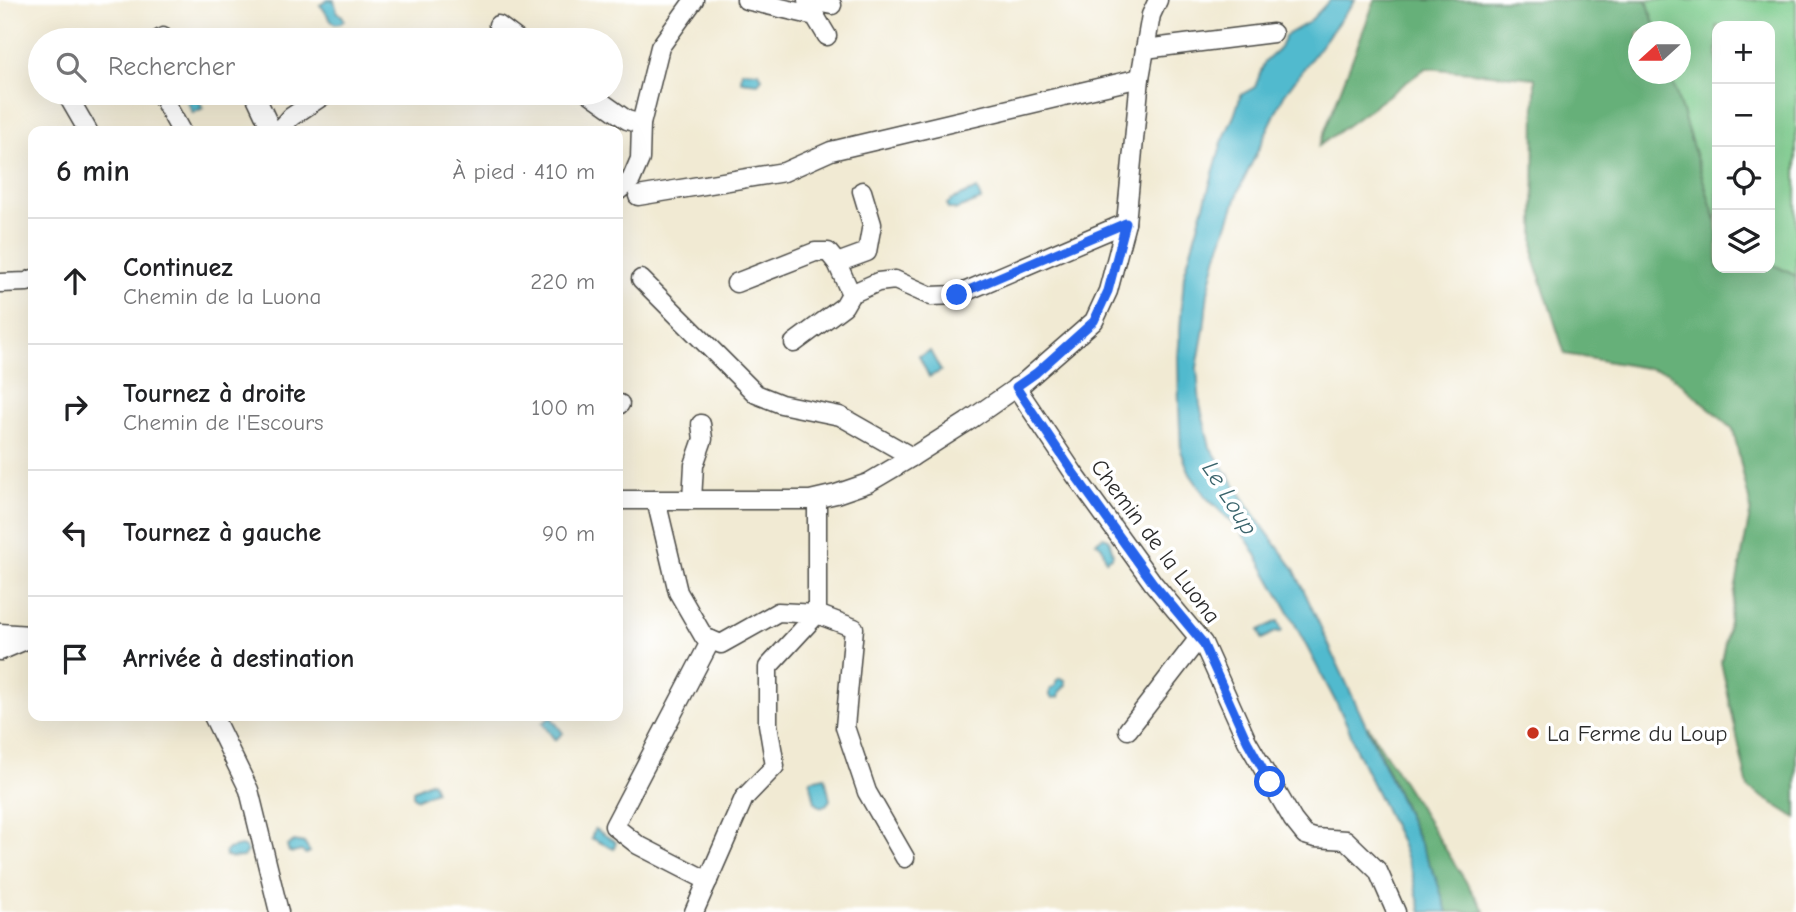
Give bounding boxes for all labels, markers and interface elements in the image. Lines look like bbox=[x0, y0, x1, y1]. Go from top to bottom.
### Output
north arrow bbox=[1628, 21, 1691, 84]
map controls bbox=[1712, 21, 1775, 273]
button: + bbox=[1712, 21, 1775, 84]
search box bbox=[28, 28, 623, 105]
icon: search bbox=[52, 48, 90, 86]
text: Rechercher bbox=[108, 52, 235, 82]
button: − bbox=[1712, 84, 1775, 147]
button: locate bbox=[1712, 147, 1775, 210]
text: 6 min bbox=[56, 154, 130, 189]
text: À pied · 410 m bbox=[452, 158, 595, 185]
button: layers bbox=[1712, 210, 1775, 273]
text: Continuez bbox=[123, 253, 233, 283]
icon: ahead bbox=[56, 262, 94, 300]
text: 220 m bbox=[530, 268, 595, 295]
route end bbox=[941, 279, 972, 310]
text: Chemin de la Luona bbox=[123, 283, 321, 310]
text: Tournez à droite bbox=[123, 379, 306, 409]
icon: right bbox=[56, 388, 94, 426]
text: 100 m bbox=[531, 394, 595, 421]
text: Chemin de l'Escours bbox=[123, 409, 324, 436]
street label: Chemin de la Luona bbox=[1085, 454, 1226, 629]
water label: Le Loup bbox=[1196, 456, 1264, 540]
icon: left bbox=[56, 514, 94, 552]
text: Tournez à gauche bbox=[123, 518, 321, 548]
text: 90 m bbox=[542, 520, 595, 547]
icon: arrive bbox=[56, 640, 94, 678]
text: Arrivée à destination bbox=[123, 644, 354, 674]
place label: La Ferme du Loup bbox=[1547, 720, 1727, 747]
marker: La Ferme du Loup bbox=[1525, 725, 1541, 741]
route start bbox=[1254, 766, 1285, 797]

